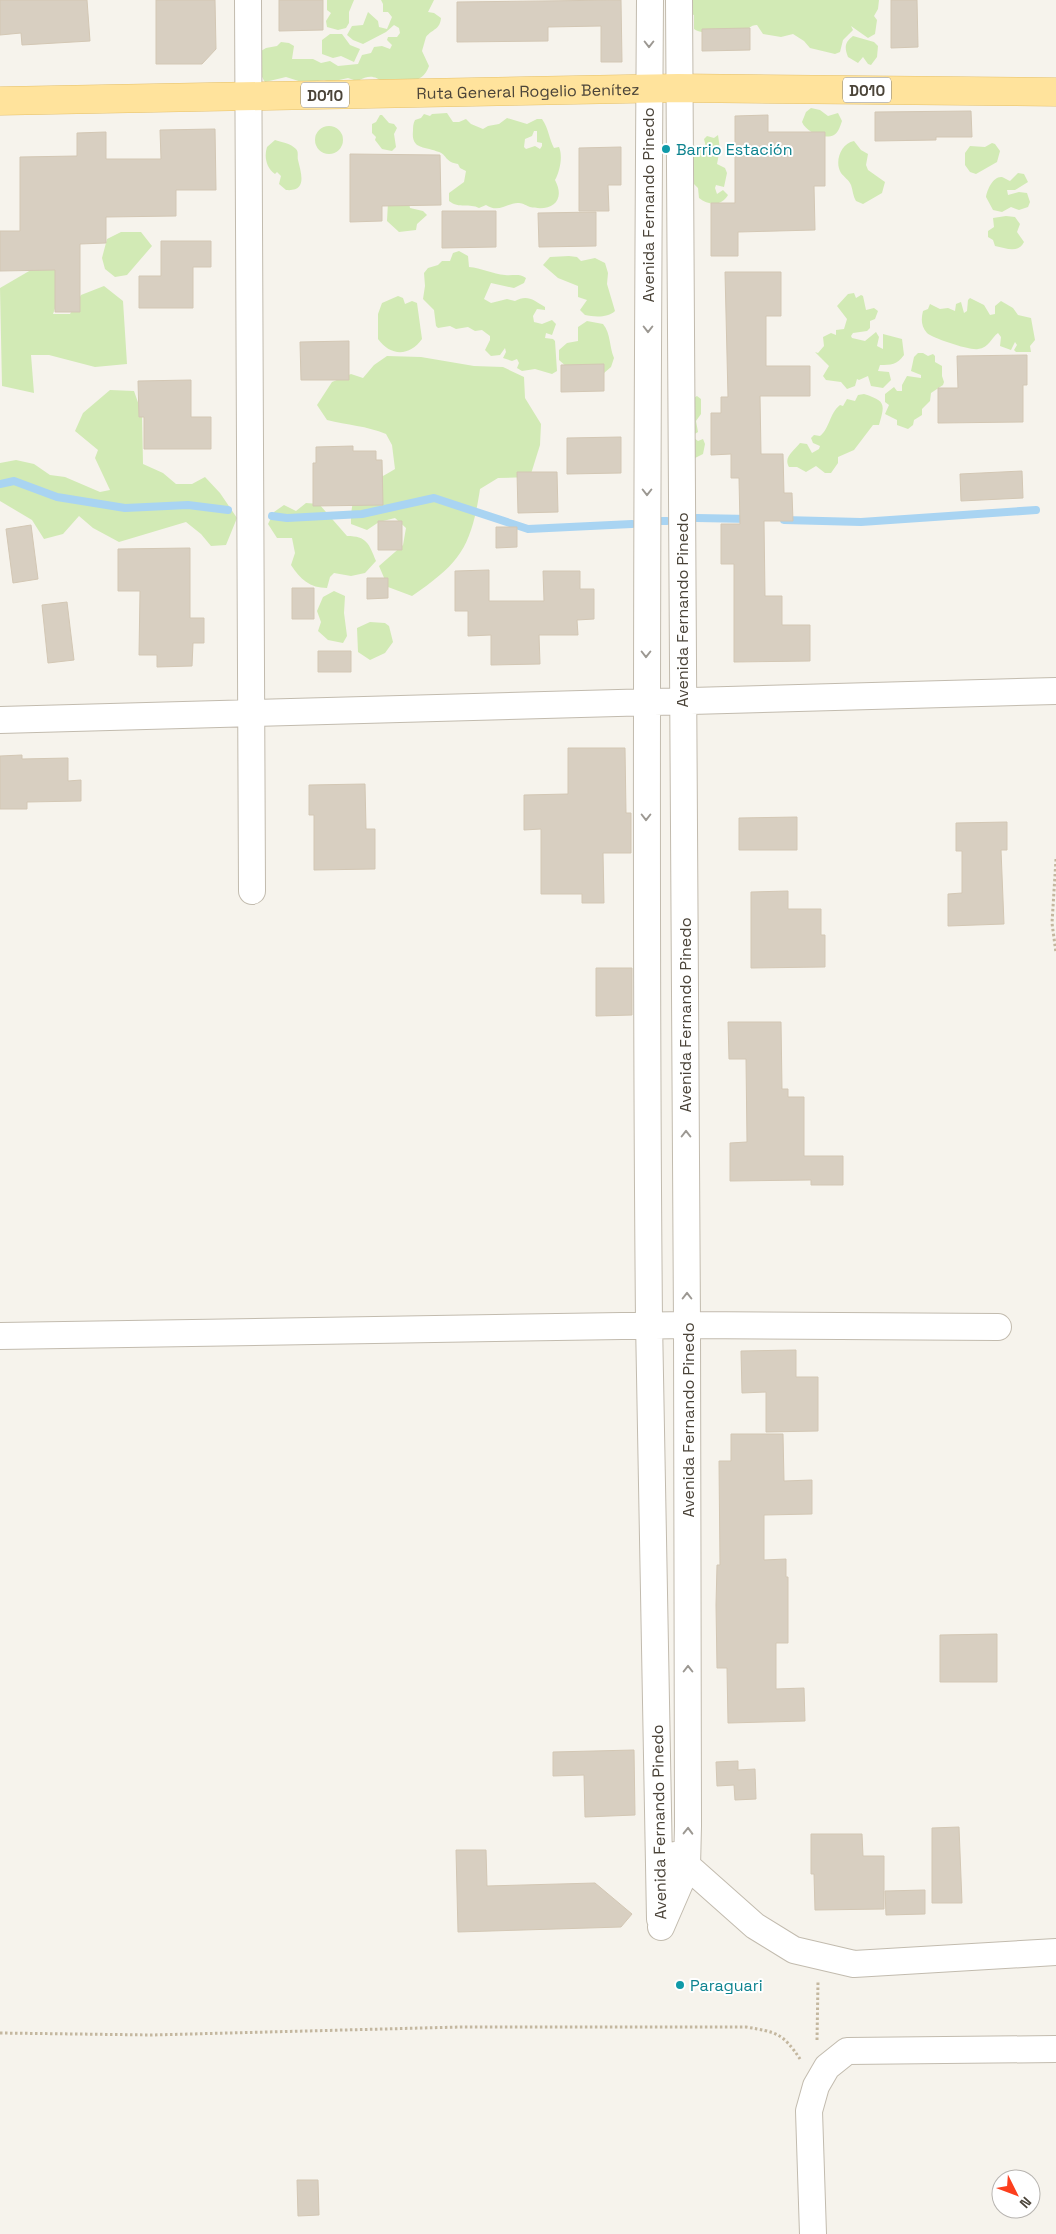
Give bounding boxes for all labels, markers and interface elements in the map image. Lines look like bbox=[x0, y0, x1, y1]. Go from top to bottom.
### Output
one-way arrow bbox=[644, 40, 654, 48]
street label: Ruta General Rogelio Benítez bbox=[416, 78, 640, 104]
road number: D010 bbox=[843, 78, 891, 102]
road number: D010 bbox=[301, 82, 349, 108]
street label: Avenida Fernando Pinedo bbox=[638, 107, 659, 303]
place label: Barrio Estación bbox=[676, 139, 793, 160]
marker: Barrio Estación bbox=[660, 143, 672, 155]
one-way arrow bbox=[643, 326, 653, 334]
one-way arrow bbox=[642, 488, 652, 496]
street label: Avenida Fernando Pinedo bbox=[672, 512, 693, 708]
one-way arrow bbox=[641, 651, 651, 659]
one-way arrow bbox=[641, 814, 651, 821]
street label: Avenida Fernando Pinedo bbox=[675, 917, 696, 1113]
one-way arrow bbox=[681, 1130, 691, 1138]
one-way arrow bbox=[682, 1292, 692, 1300]
street label: Avenida Fernando Pinedo bbox=[678, 1322, 699, 1518]
one-way arrow bbox=[683, 1665, 693, 1672]
street label: Avenida Fernando Pinedo bbox=[647, 1724, 671, 1920]
one-way arrow bbox=[683, 1827, 693, 1835]
place label: Paraguari bbox=[690, 1975, 763, 1996]
marker: Paraguari bbox=[674, 1979, 686, 1991]
north arrow bbox=[991, 2169, 1041, 2219]
text: N bbox=[1016, 2193, 1035, 2212]

